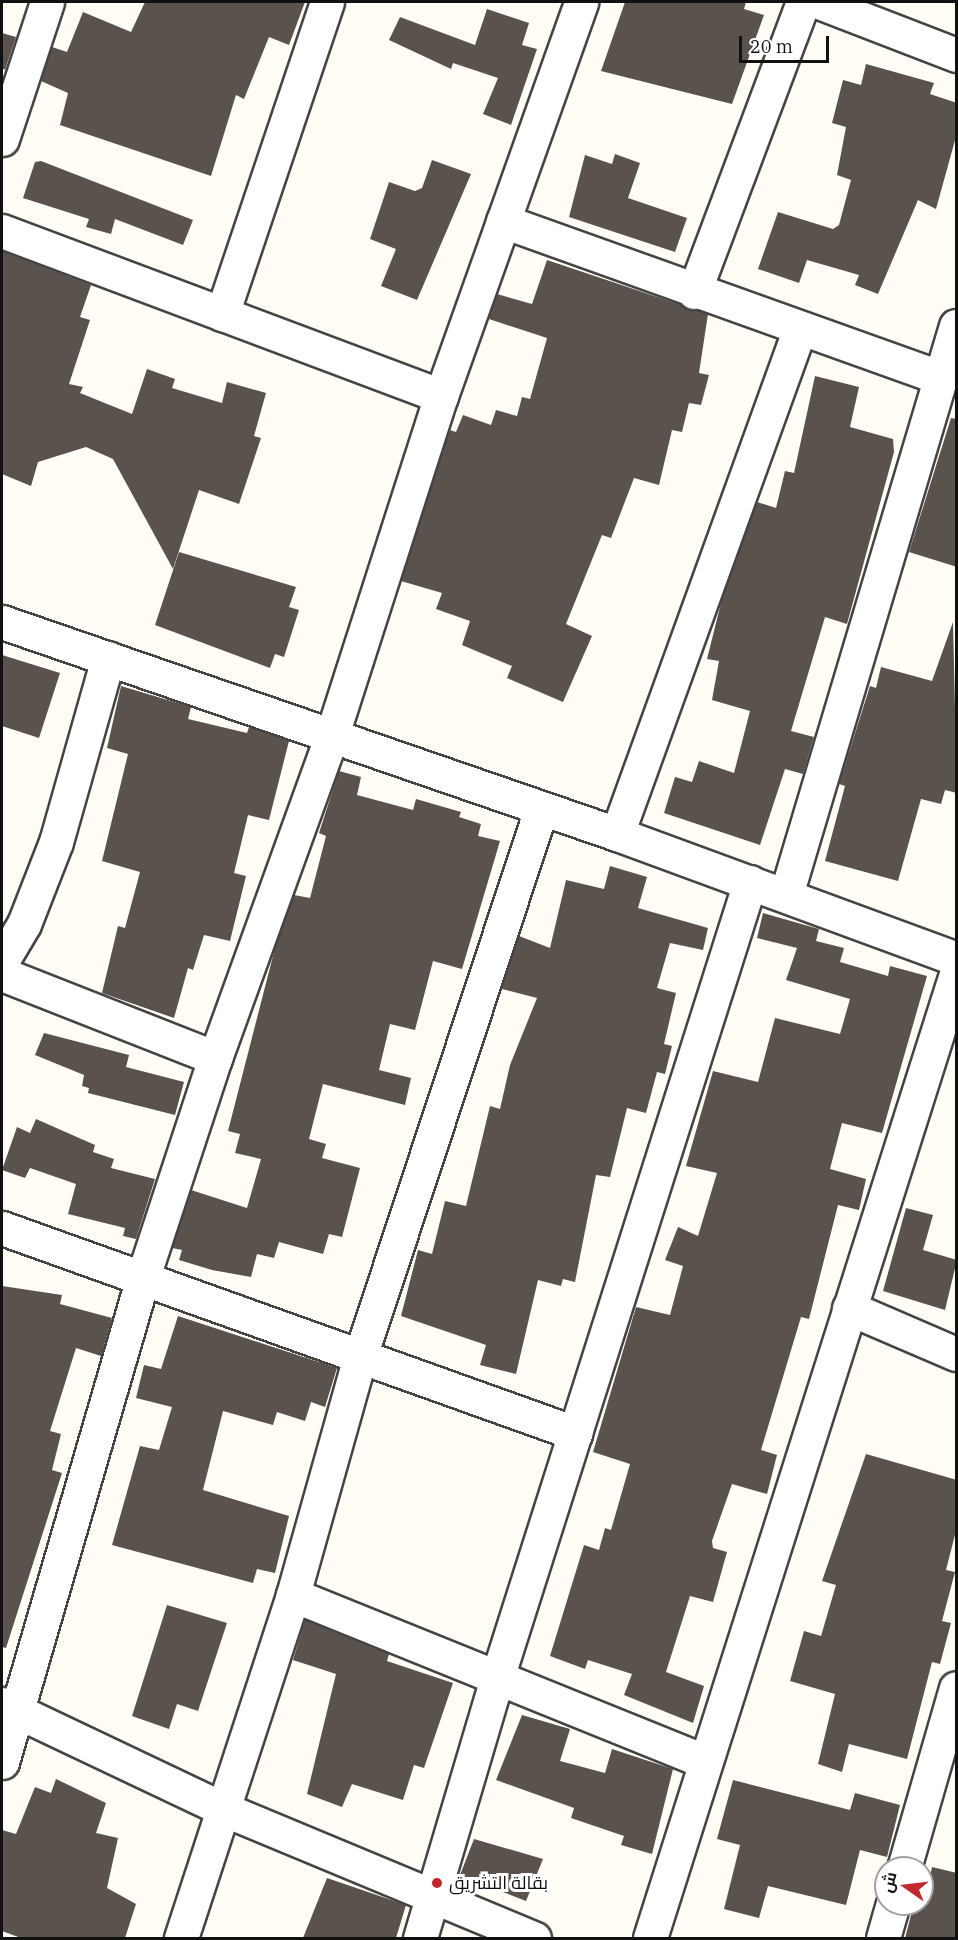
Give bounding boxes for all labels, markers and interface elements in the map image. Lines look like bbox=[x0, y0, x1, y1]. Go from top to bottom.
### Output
scale bar bbox=[742, 24, 832, 62]
text: 20 m bbox=[750, 35, 793, 58]
north arrow bbox=[874, 1856, 934, 1916]
text: ش bbox=[876, 1870, 901, 1895]
place label: بقالة التشريق bbox=[449, 1872, 548, 1894]
marker: بقالة التشريق bbox=[430, 1876, 444, 1890]

